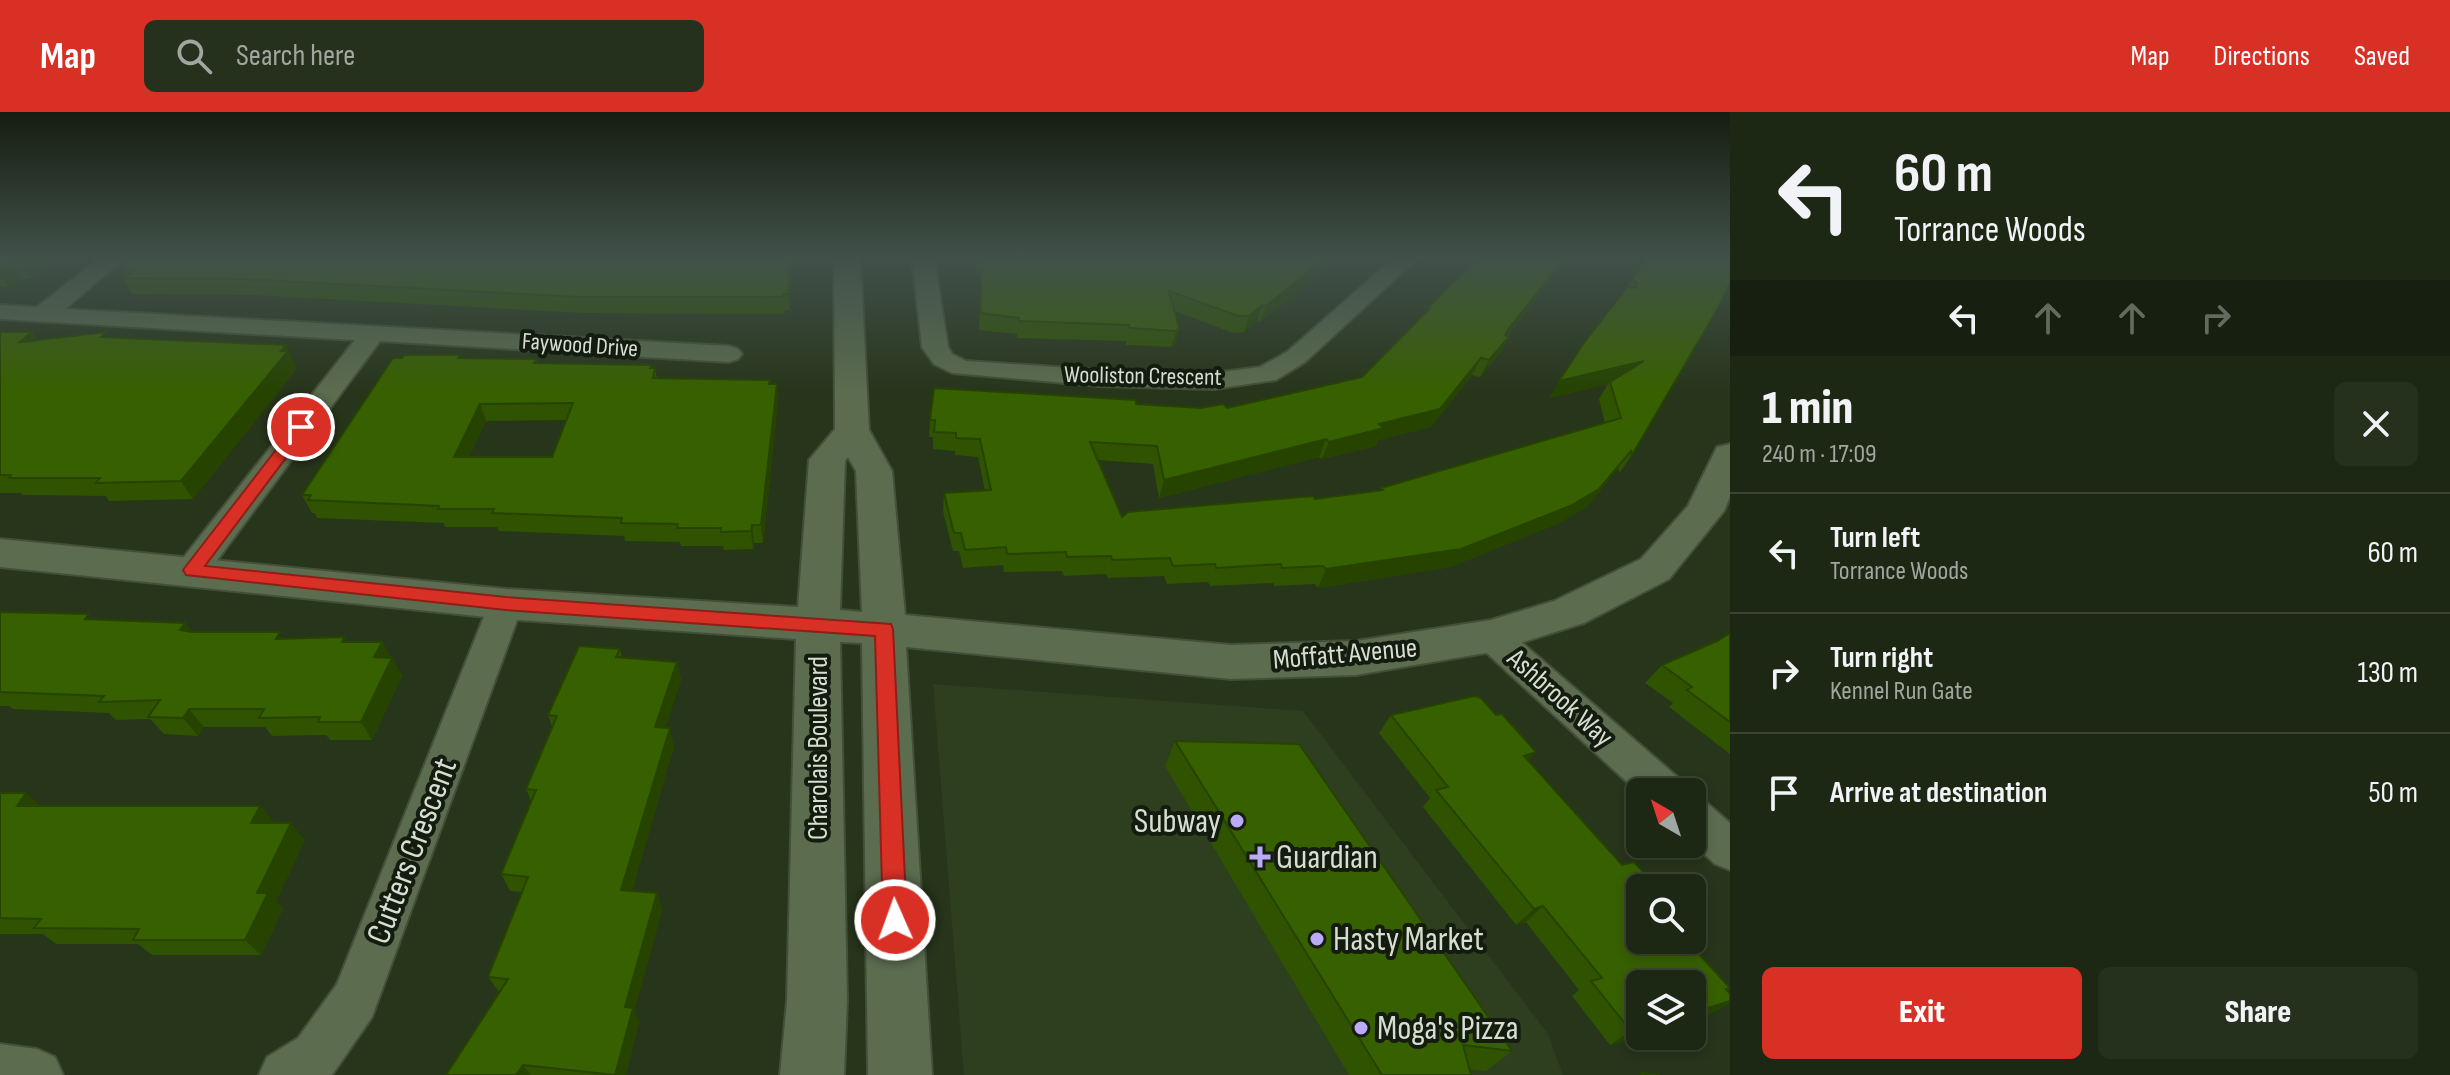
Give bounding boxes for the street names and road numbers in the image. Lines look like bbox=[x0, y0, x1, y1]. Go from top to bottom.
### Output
street label: Faywood Drive bbox=[521, 326, 639, 364]
street label: Wooliston Crescent bbox=[1064, 360, 1222, 392]
street label: Moffatt Avenue bbox=[1271, 631, 1419, 677]
street label: Ashbrook Way bbox=[1500, 641, 1620, 754]
street label: Charolais Boulevard bbox=[802, 656, 835, 840]
street label: Cutters Crescent bbox=[358, 753, 466, 949]

